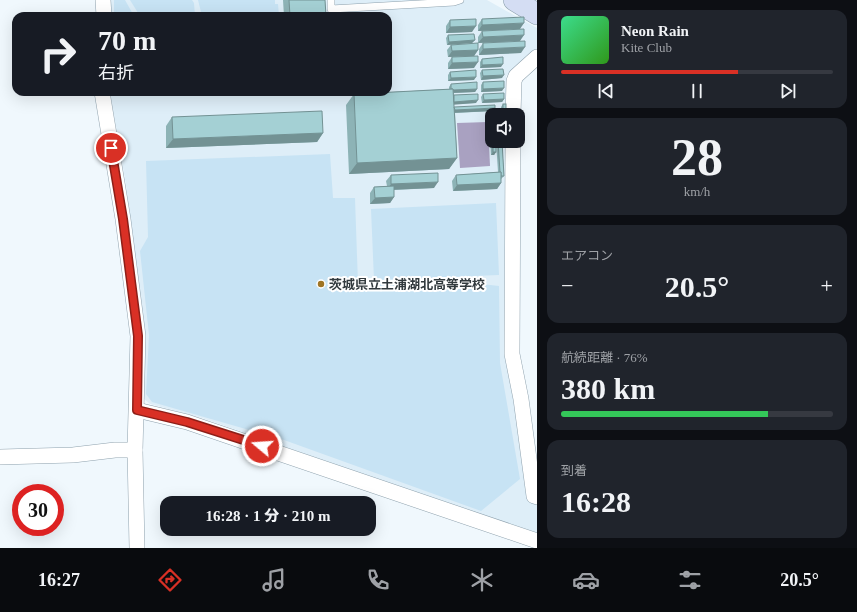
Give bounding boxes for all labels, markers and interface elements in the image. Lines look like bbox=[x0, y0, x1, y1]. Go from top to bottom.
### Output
text: Neon Rain bbox=[621, 23, 689, 39]
text: 70 m bbox=[98, 25, 156, 56]
icon: right bbox=[32, 28, 84, 80]
text: Kite Club bbox=[621, 40, 672, 55]
text: 右折 bbox=[98, 63, 134, 83]
icon: previous bbox=[595, 80, 617, 102]
icon: pause bbox=[686, 80, 708, 102]
icon: next bbox=[777, 80, 799, 102]
map controls bbox=[485, 108, 525, 148]
button: sound bbox=[485, 108, 525, 148]
text: 28 bbox=[671, 129, 723, 186]
pin bbox=[94, 131, 128, 165]
icon: arrive bbox=[100, 137, 122, 159]
text: km/h bbox=[684, 184, 710, 199]
text: エアコン bbox=[561, 248, 613, 263]
text: 20.5° bbox=[665, 270, 729, 303]
text: − bbox=[561, 273, 573, 298]
text: + bbox=[821, 273, 833, 298]
place label: 茨城県立土浦湖北高等学校 bbox=[329, 277, 485, 292]
marker: 茨城県立土浦湖北高等学校 bbox=[316, 279, 326, 289]
text: 航続距離 · 76% bbox=[561, 350, 648, 365]
text: 380 km bbox=[561, 372, 655, 405]
position arrow bbox=[241, 425, 283, 467]
text: 到着 bbox=[561, 463, 587, 478]
speed limit sign: 30 bbox=[12, 484, 64, 536]
text: 16:28 bbox=[561, 485, 631, 518]
text: 16:28 · 1 分 · 210 m bbox=[206, 508, 331, 524]
icon: directions bbox=[156, 566, 184, 594]
icon: music bbox=[260, 566, 288, 594]
icon: phone bbox=[364, 566, 392, 594]
icon: climate bbox=[468, 566, 496, 594]
icon: car bbox=[572, 566, 600, 594]
icon: filters bbox=[676, 566, 704, 594]
text: 16:27 bbox=[38, 570, 80, 590]
text: 20.5° bbox=[780, 570, 819, 590]

